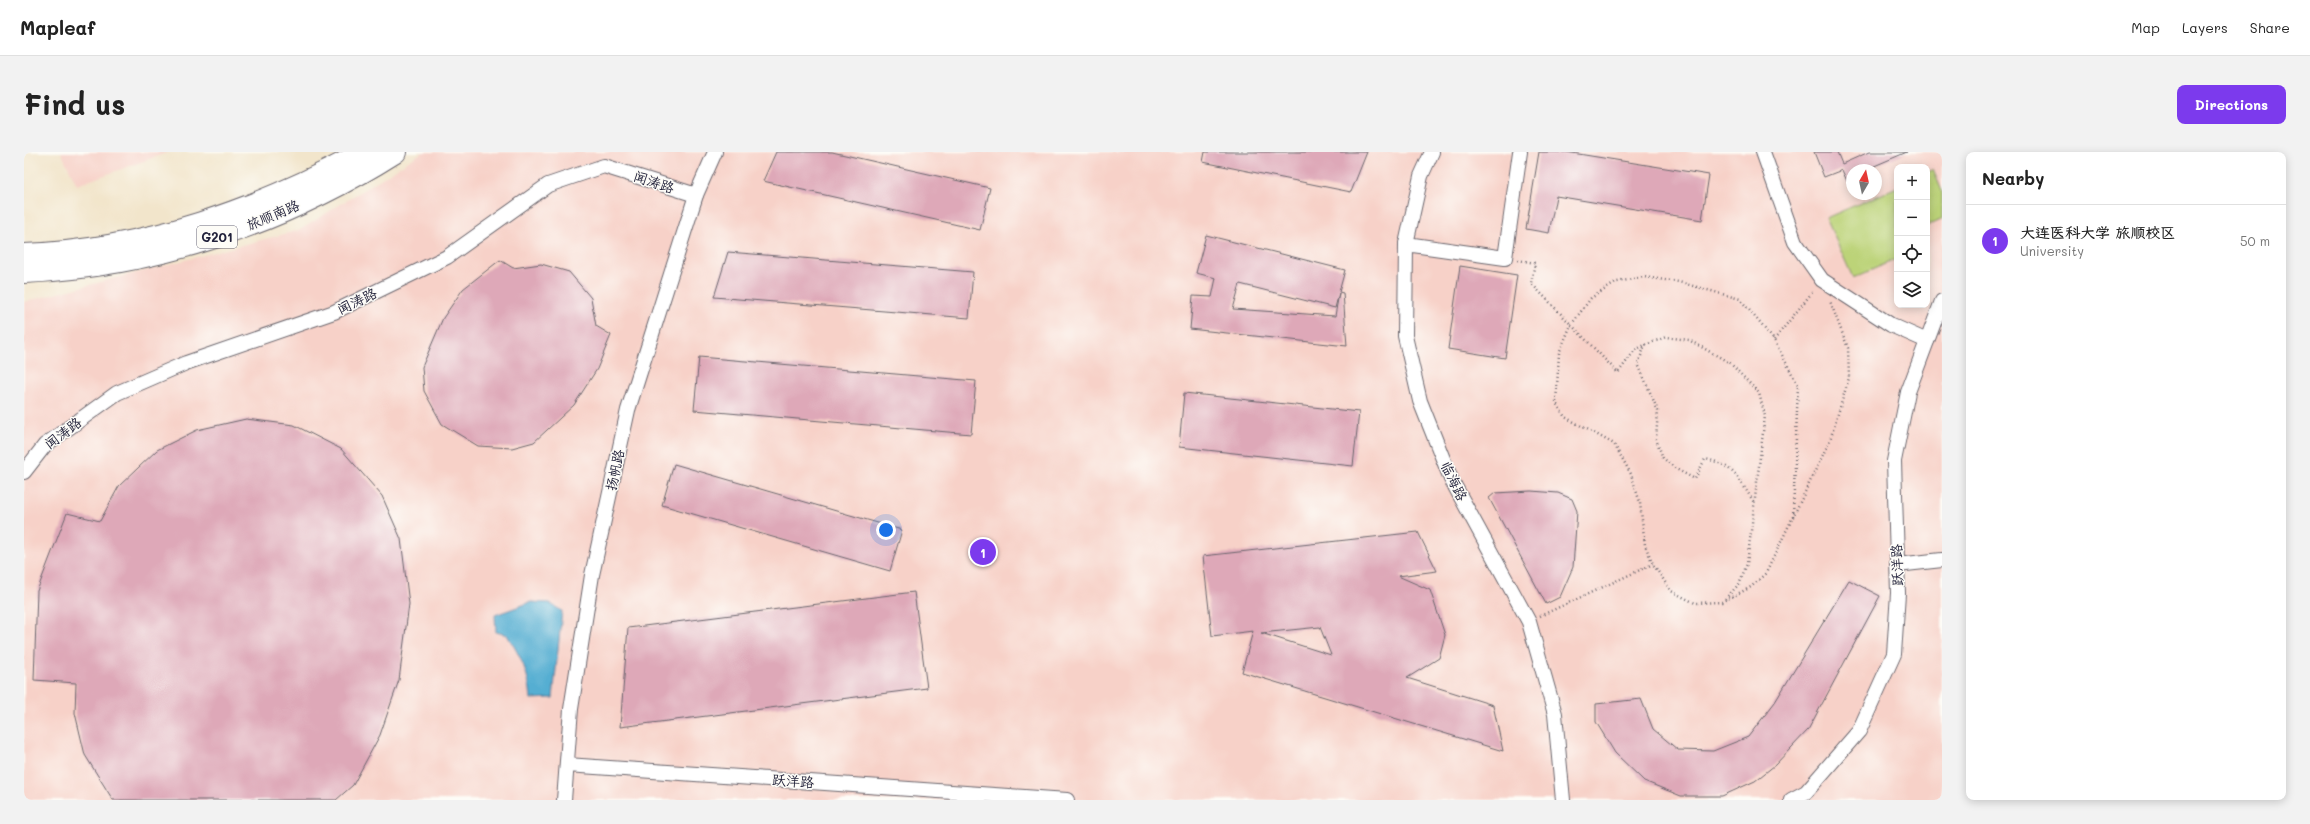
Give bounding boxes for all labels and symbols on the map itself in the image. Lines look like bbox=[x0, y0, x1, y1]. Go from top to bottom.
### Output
north arrow bbox=[1846, 164, 1882, 200]
street label: 闻涛路 bbox=[631, 166, 677, 197]
street label: 旅顺南路 bbox=[243, 195, 302, 234]
road number: G201 bbox=[197, 226, 237, 248]
street label: 闻涛路 bbox=[334, 283, 380, 318]
street label: 闻涛路 bbox=[40, 412, 85, 453]
street label: 扬帆路 bbox=[601, 447, 628, 492]
street label: 临海路 bbox=[1437, 458, 1472, 504]
your location bbox=[876, 520, 896, 540]
pin: 1 bbox=[970, 537, 996, 567]
street label: 跃洋路 bbox=[1886, 544, 1907, 586]
street label: 跃洋路 bbox=[771, 770, 815, 791]

